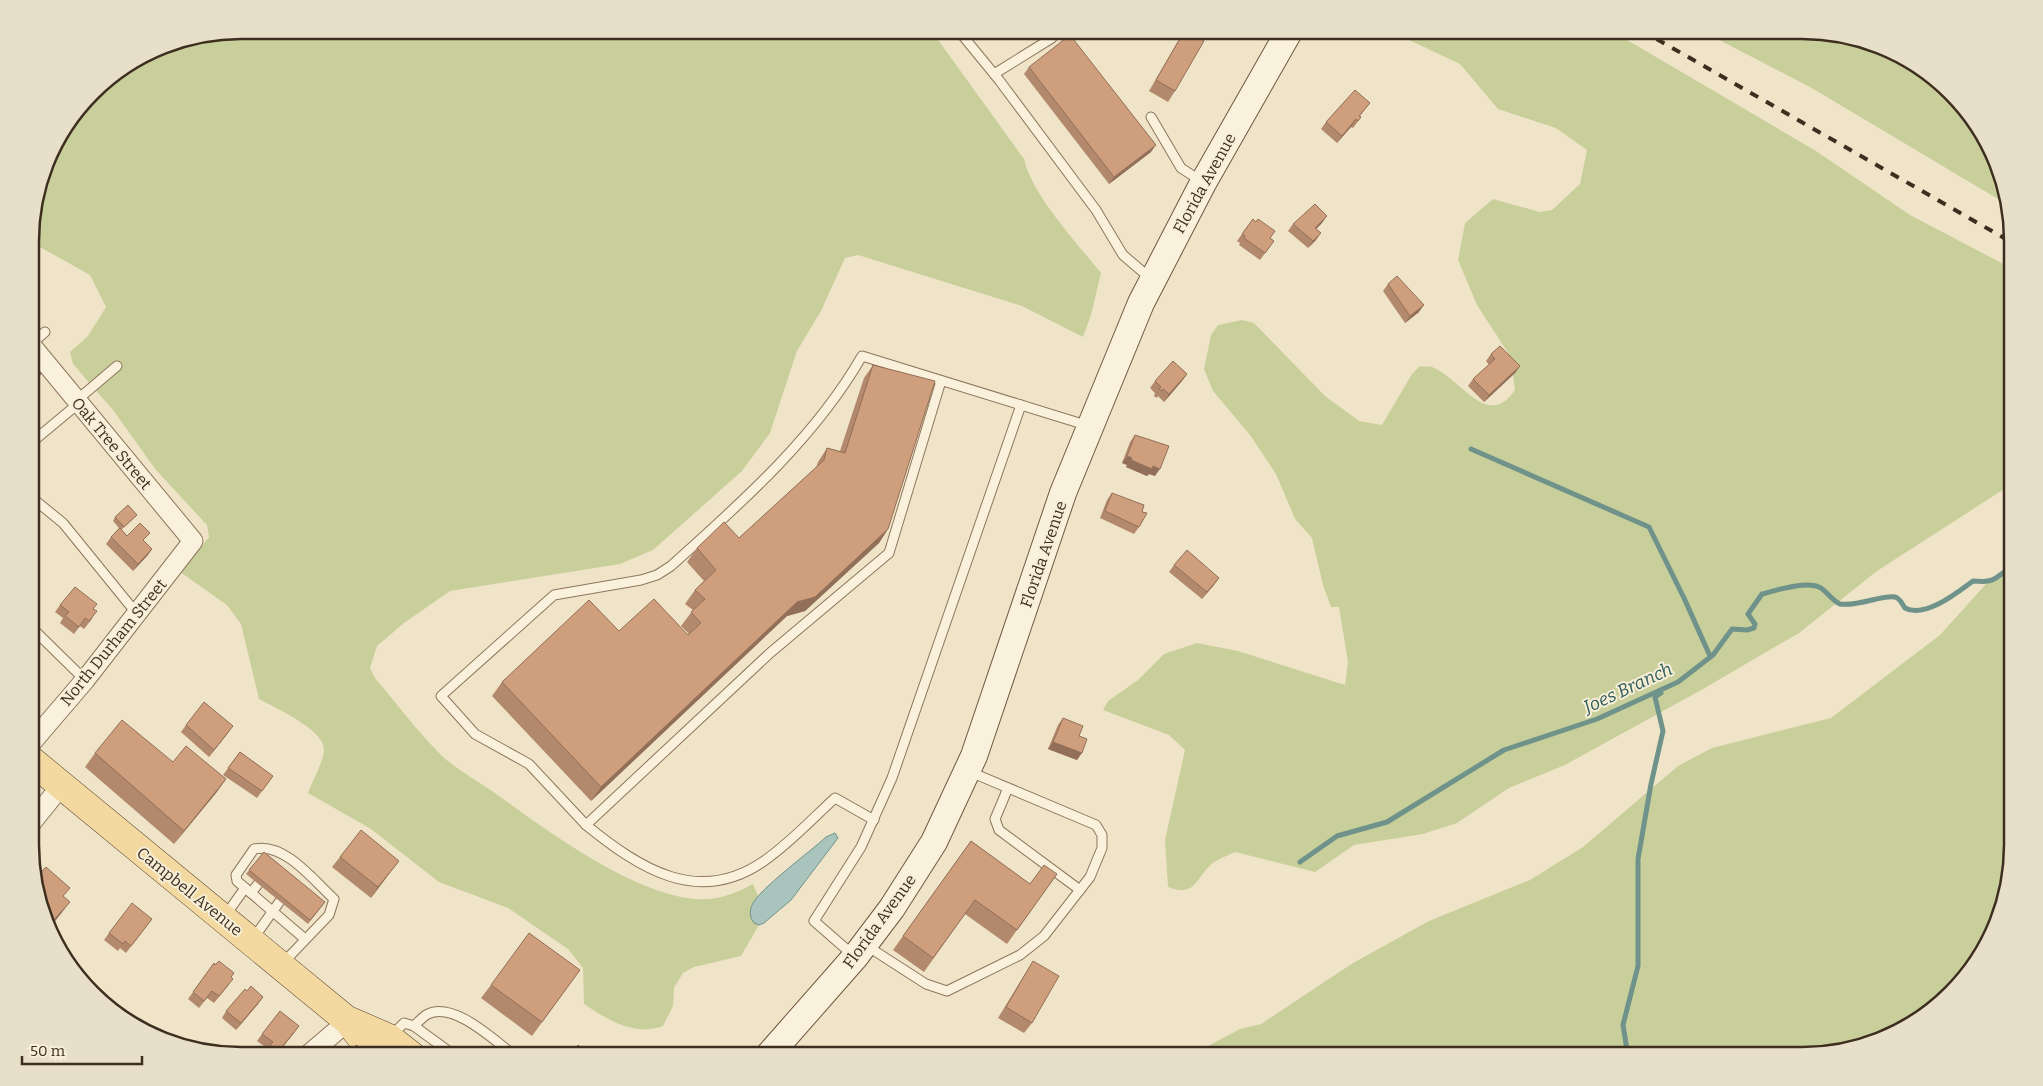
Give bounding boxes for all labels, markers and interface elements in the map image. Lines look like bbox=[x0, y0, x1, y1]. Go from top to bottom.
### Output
street label: Florida Avenue bbox=[1169, 130, 1240, 237]
street label: Oak Tree Street bbox=[68, 393, 156, 493]
street label: Florida Avenue bbox=[1016, 498, 1071, 610]
street label: North Durham Street bbox=[56, 575, 171, 710]
water label: Joes Branch bbox=[1578, 658, 1676, 719]
street label: Campbell Avenue bbox=[133, 843, 246, 940]
street label: Florida Avenue bbox=[839, 871, 920, 972]
scale bar bbox=[22, 1034, 142, 1066]
text: 50 m bbox=[30, 1042, 66, 1060]

